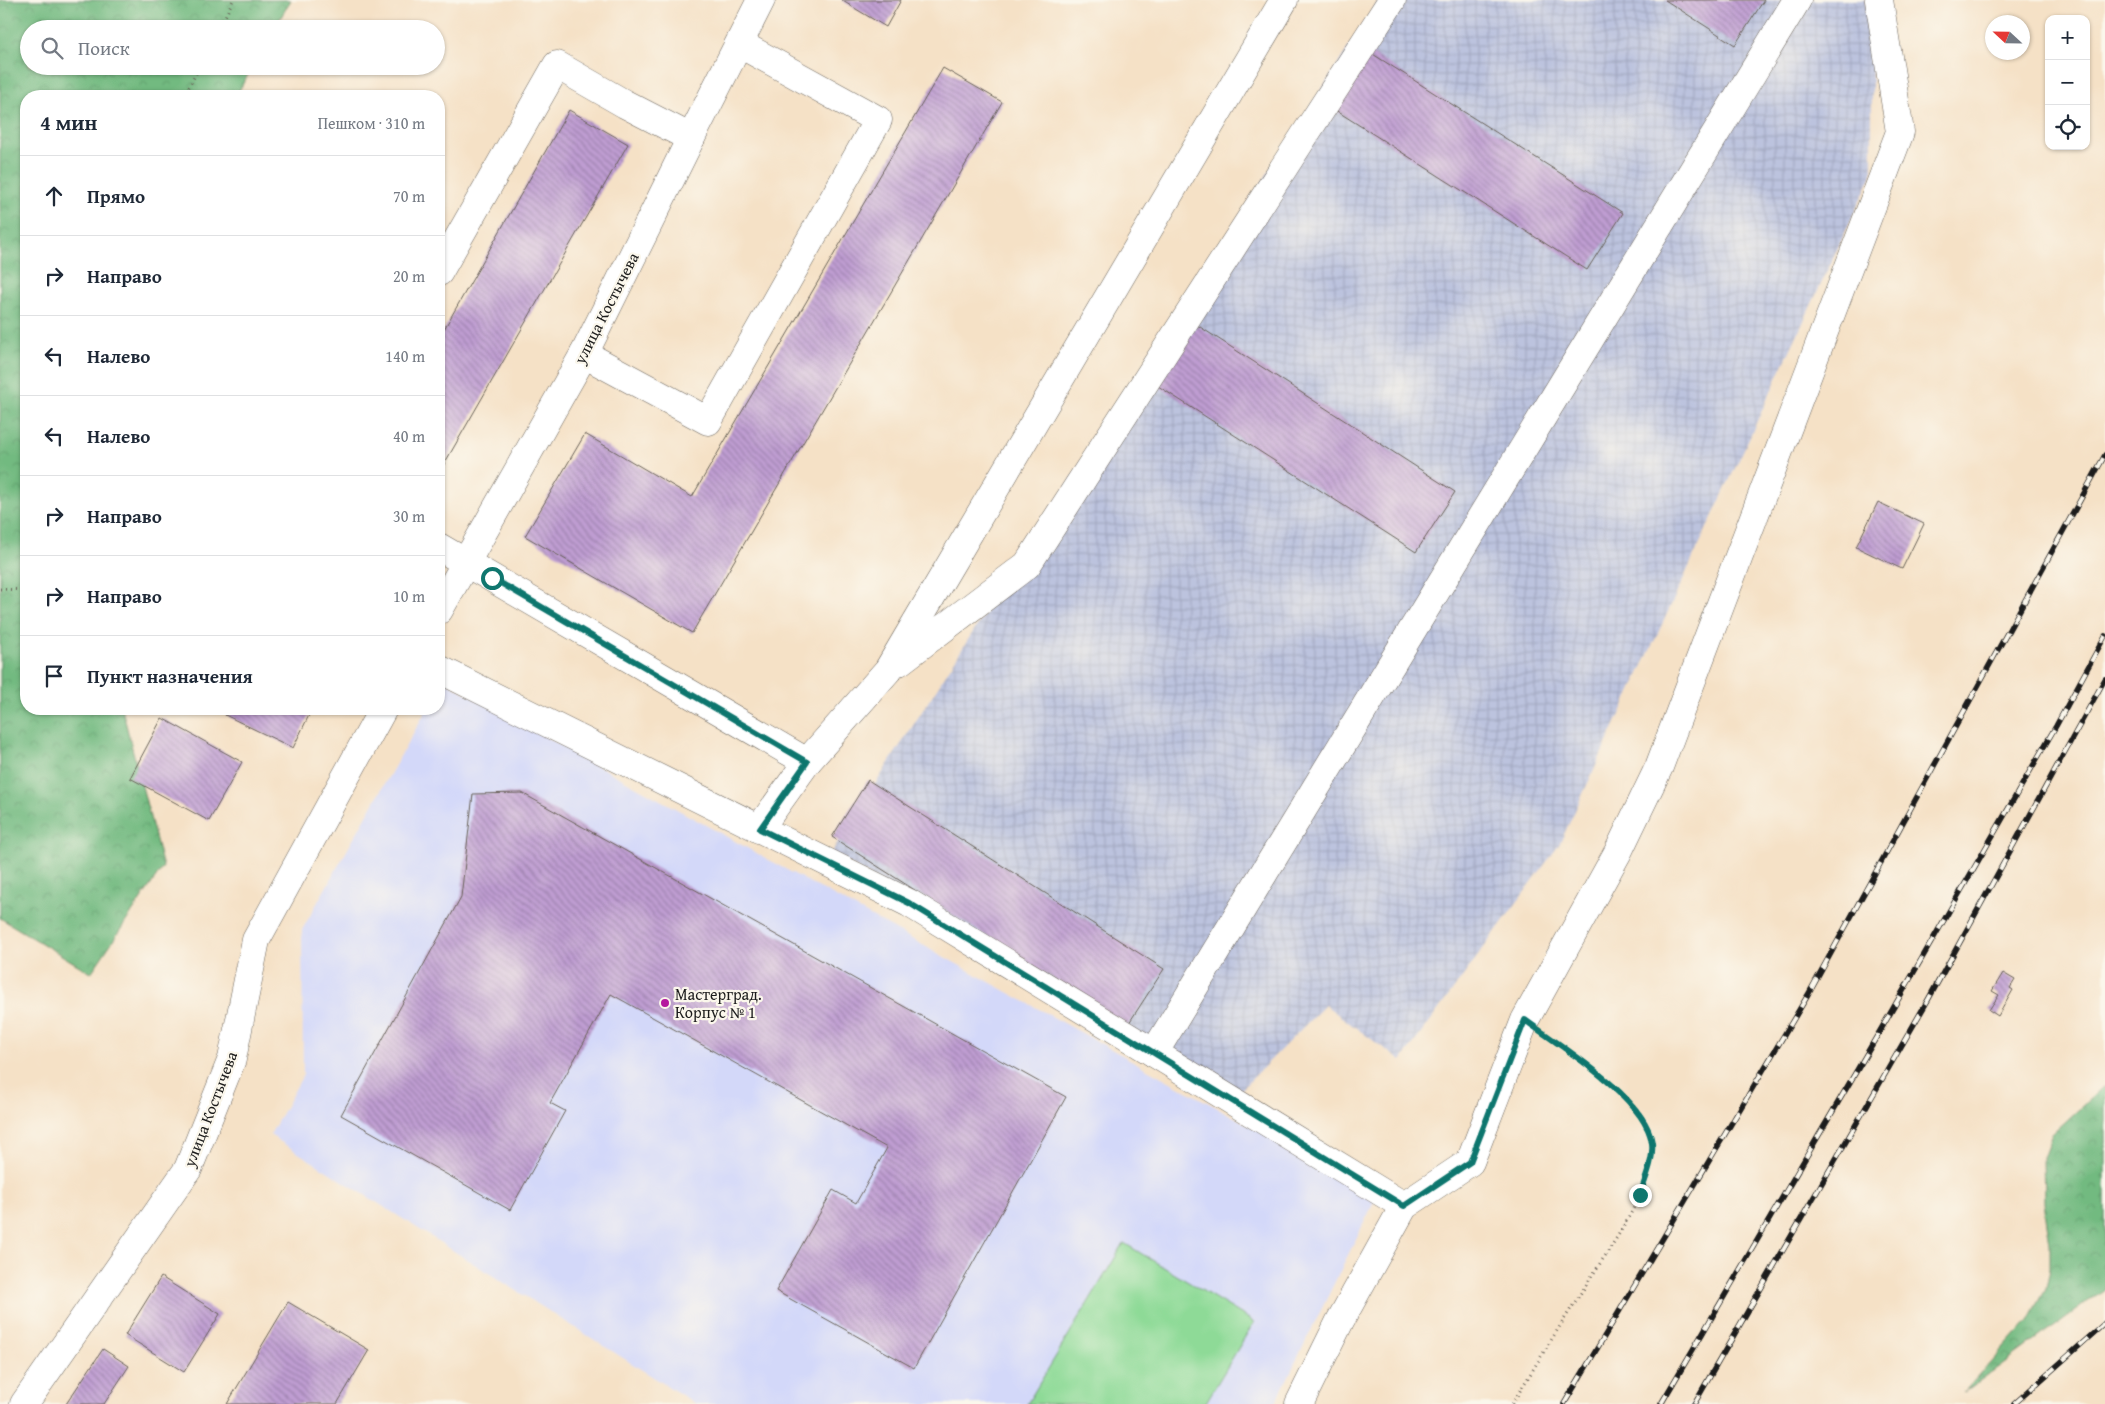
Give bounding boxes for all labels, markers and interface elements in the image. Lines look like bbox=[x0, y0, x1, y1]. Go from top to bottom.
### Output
north arrow bbox=[1985, 15, 2030, 60]
map controls bbox=[2045, 15, 2090, 150]
button: + bbox=[2045, 15, 2090, 60]
search box bbox=[20, 20, 445, 75]
icon: search bbox=[38, 34, 66, 62]
text: Поиск bbox=[78, 34, 130, 62]
button: − bbox=[2045, 60, 2090, 105]
button: locate bbox=[2045, 105, 2090, 150]
text: 4 мин bbox=[40, 107, 97, 138]
text: Пешком · 310 m bbox=[318, 111, 425, 135]
icon: ahead bbox=[40, 182, 68, 210]
text: Прямо bbox=[87, 182, 145, 210]
text: 70 m bbox=[393, 184, 425, 208]
street label: улица Костычева bbox=[567, 248, 645, 369]
icon: right bbox=[40, 262, 68, 290]
text: Направо bbox=[87, 262, 162, 290]
text: 20 m bbox=[393, 264, 425, 288]
icon: left bbox=[40, 342, 68, 370]
text: Налево bbox=[87, 342, 150, 370]
text: 140 m bbox=[385, 344, 425, 368]
icon: left bbox=[40, 422, 68, 450]
text: Налево bbox=[87, 422, 150, 450]
text: 40 m bbox=[393, 424, 425, 448]
icon: right bbox=[40, 502, 68, 530]
text: Направо bbox=[87, 502, 162, 530]
text: 30 m bbox=[393, 504, 425, 528]
route start bbox=[481, 567, 504, 590]
icon: right bbox=[40, 582, 68, 610]
text: Направо bbox=[87, 582, 162, 610]
text: 10 m bbox=[393, 584, 425, 608]
icon: arrive bbox=[40, 662, 68, 690]
text: Пункт назначения bbox=[87, 662, 253, 690]
place label: Мастерград. Корпус № 1 bbox=[675, 982, 762, 1024]
marker: Мастерград. Корпус № 1 bbox=[659, 997, 671, 1009]
street label: улица Костычева bbox=[177, 1047, 243, 1171]
route end bbox=[1629, 1184, 1652, 1207]

